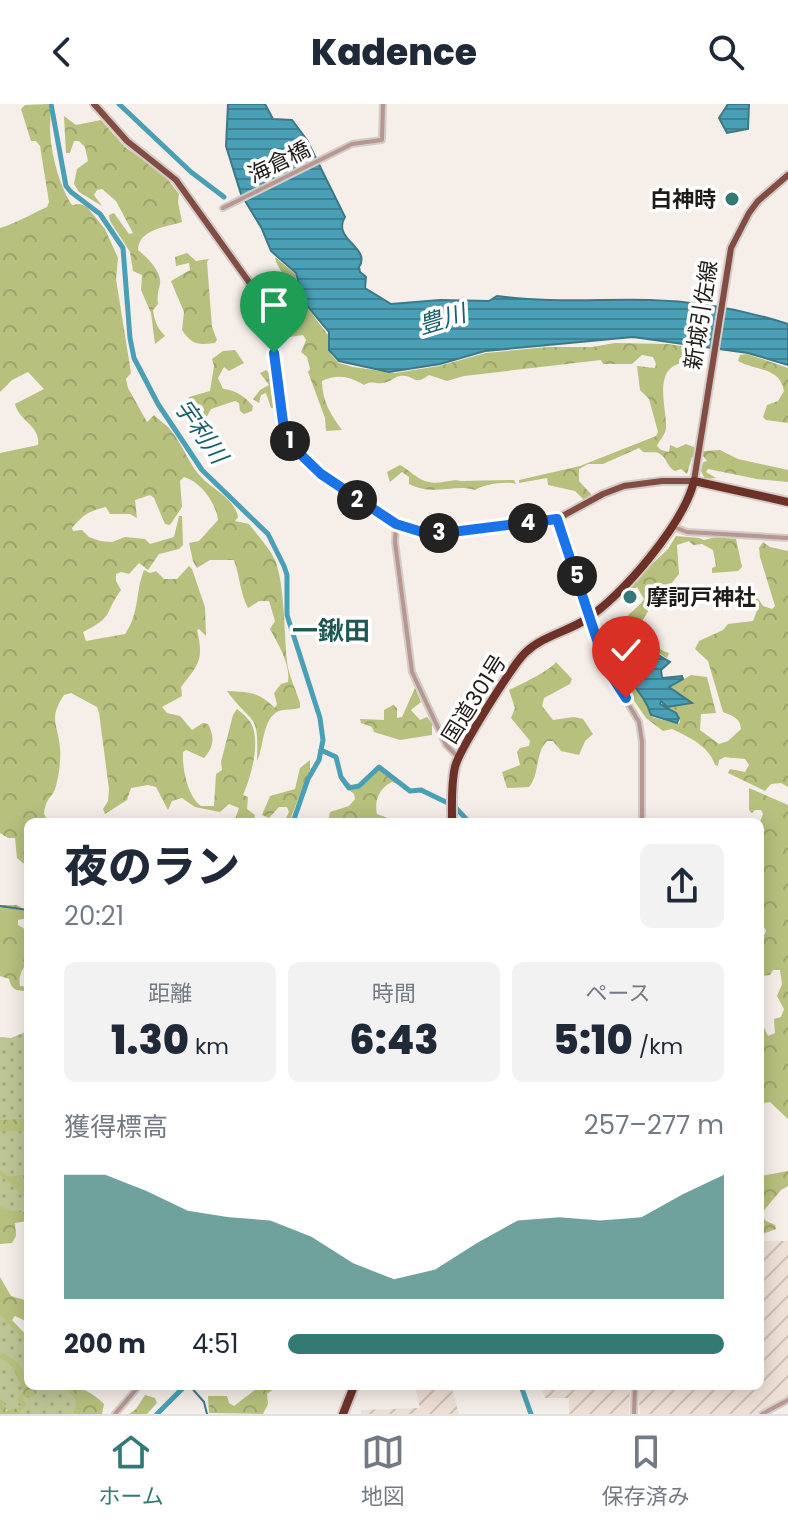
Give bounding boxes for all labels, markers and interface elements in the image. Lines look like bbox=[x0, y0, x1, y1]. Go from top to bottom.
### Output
text: Kadence bbox=[311, 27, 477, 78]
icon: back bbox=[40, 30, 84, 74]
icon: search bbox=[704, 30, 748, 74]
street label: 海倉橋 bbox=[243, 134, 315, 190]
place label: 白神時 bbox=[650, 184, 716, 215]
marker: 白神時 bbox=[723, 190, 741, 208]
street label: 新城引佐線 bbox=[677, 258, 725, 372]
pin bbox=[240, 271, 308, 353]
icon: arrive bbox=[252, 283, 296, 327]
water label: 豊川 bbox=[414, 295, 473, 342]
water label: 宇利川 bbox=[167, 392, 237, 472]
pin: 1 bbox=[270, 421, 310, 461]
text: 1 bbox=[286, 425, 294, 456]
pin: 2 bbox=[337, 480, 377, 520]
text: 2 bbox=[351, 484, 363, 515]
pin: 4 bbox=[508, 503, 548, 543]
text: 4 bbox=[521, 507, 535, 538]
pin: 3 bbox=[419, 513, 459, 553]
text: 3 bbox=[432, 517, 446, 548]
pin: 5 bbox=[557, 556, 597, 596]
text: 5 bbox=[570, 560, 584, 591]
place label: 摩訶戸神社 bbox=[646, 582, 756, 613]
marker: 摩訶戸神社 bbox=[621, 588, 639, 606]
district label: 一鍬田 bbox=[292, 613, 370, 649]
pin bbox=[592, 616, 660, 698]
icon: check bbox=[604, 628, 648, 672]
street label: 国道301号 bbox=[434, 648, 514, 750]
text: 夜のラン bbox=[64, 836, 240, 897]
button: share bbox=[640, 844, 724, 928]
text: 20:21 bbox=[64, 898, 124, 934]
text: 距離 bbox=[148, 978, 192, 1009]
text: 時間 bbox=[372, 978, 416, 1009]
text: ペース bbox=[586, 978, 650, 1009]
text: 1.30 bbox=[111, 1012, 189, 1068]
text: 6:43 bbox=[349, 1012, 439, 1068]
text: 5:10 bbox=[553, 1012, 633, 1068]
text: km bbox=[189, 1031, 229, 1062]
text: /km bbox=[633, 1031, 683, 1062]
text: 257–277 m bbox=[584, 1107, 724, 1143]
text: 獲得標高 bbox=[64, 1109, 168, 1145]
text: 200 m bbox=[64, 1326, 146, 1362]
text: 4:51 bbox=[192, 1326, 239, 1362]
tab: ホーム bbox=[98, 1430, 164, 1513]
tab: 地図 bbox=[361, 1430, 405, 1513]
tab: 保存済み bbox=[602, 1430, 690, 1513]

